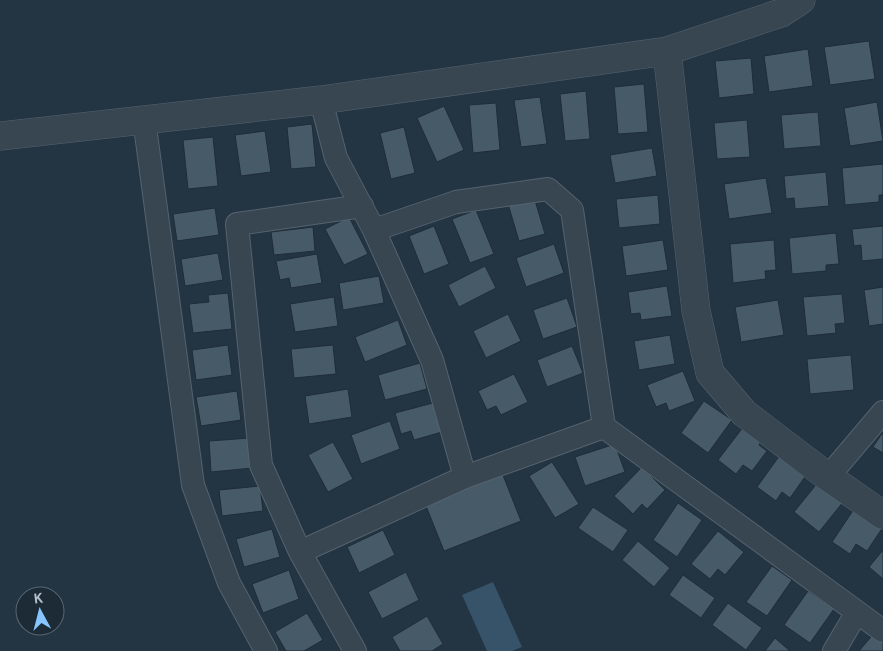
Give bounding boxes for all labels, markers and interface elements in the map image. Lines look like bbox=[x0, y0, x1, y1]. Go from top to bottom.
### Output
north arrow bbox=[15, 586, 65, 636]
text: K bbox=[33, 589, 44, 608]

